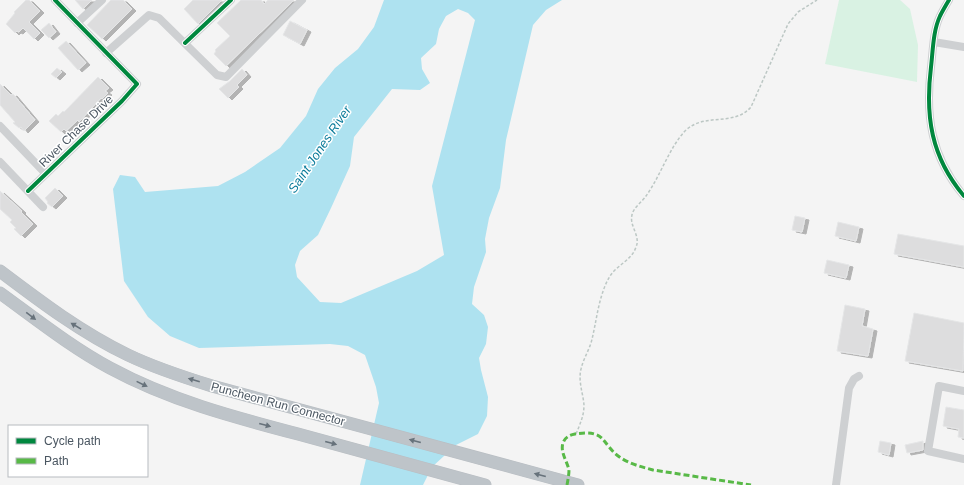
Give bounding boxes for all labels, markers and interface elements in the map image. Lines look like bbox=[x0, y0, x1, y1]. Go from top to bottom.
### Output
street label: River Chase Drive bbox=[36, 92, 116, 170]
water label: Saint Jones River bbox=[285, 102, 354, 196]
one-way arrow bbox=[26, 312, 37, 320]
one-way arrow bbox=[70, 322, 82, 329]
one-way arrow bbox=[187, 377, 199, 383]
street label: Puncheon Run Connector bbox=[209, 379, 347, 429]
one-way arrow bbox=[136, 381, 148, 387]
one-way arrow bbox=[259, 422, 271, 428]
legend bbox=[8, 425, 148, 477]
text: Cycle path bbox=[44, 434, 101, 448]
one-way arrow bbox=[409, 438, 421, 444]
one-way arrow bbox=[325, 440, 337, 446]
text: Path bbox=[44, 454, 69, 468]
one-way arrow bbox=[534, 472, 546, 478]

